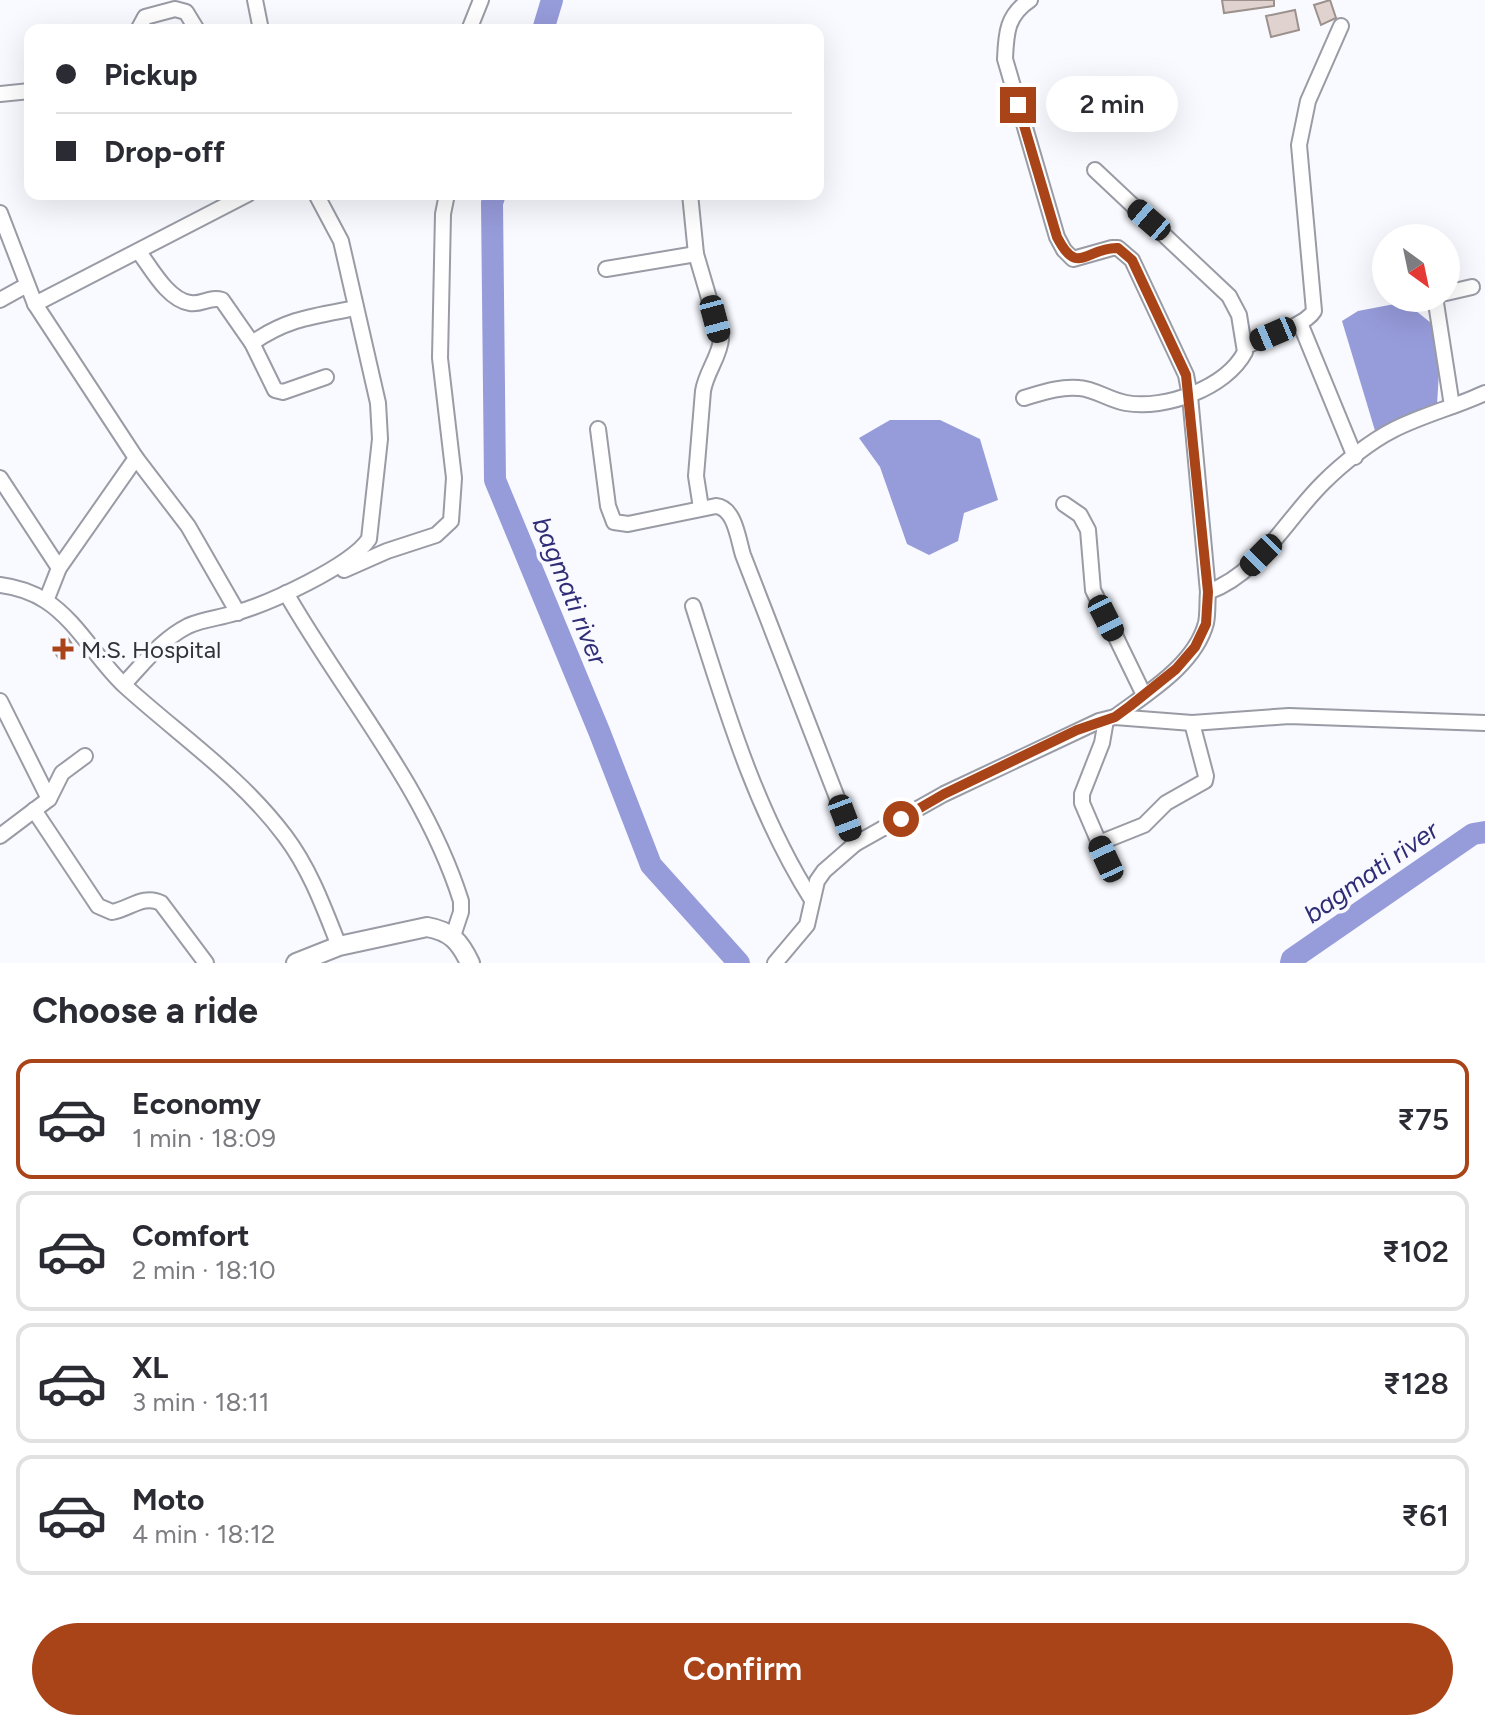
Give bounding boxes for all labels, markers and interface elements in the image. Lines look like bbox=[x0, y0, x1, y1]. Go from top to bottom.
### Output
text: Pickup bbox=[104, 56, 198, 93]
callout: 2 min bbox=[1046, 77, 1178, 133]
route end bbox=[1000, 87, 1036, 123]
text: 2 min bbox=[1080, 88, 1144, 120]
text: Drop-off bbox=[104, 133, 225, 170]
car bbox=[1123, 195, 1175, 245]
north arrow bbox=[1372, 224, 1460, 312]
map controls bbox=[1372, 224, 1460, 312]
car bbox=[697, 293, 733, 345]
car bbox=[1246, 314, 1300, 354]
water label: bagmati river bbox=[526, 512, 615, 671]
car bbox=[1236, 530, 1286, 580]
car bbox=[1084, 591, 1128, 645]
place label: M.S. Hospital bbox=[81, 635, 221, 664]
marker: M.S. Hospital bbox=[52, 638, 74, 660]
car bbox=[825, 791, 865, 845]
route start bbox=[883, 801, 919, 837]
water label: bagmati river bbox=[1298, 813, 1445, 930]
car bbox=[1085, 832, 1127, 886]
text: Choose a ride bbox=[32, 989, 258, 1032]
icon: car bbox=[36, 1083, 108, 1155]
text: Economy bbox=[132, 1085, 261, 1122]
text: ₹75 bbox=[1397, 1101, 1449, 1138]
text: 1 min · 18:09 bbox=[132, 1122, 276, 1154]
icon: car bbox=[36, 1215, 108, 1287]
text: Comfort bbox=[132, 1217, 250, 1254]
text: ₹102 bbox=[1382, 1233, 1449, 1270]
text: 2 min · 18:10 bbox=[132, 1254, 276, 1286]
icon: car bbox=[36, 1347, 108, 1419]
text: XL bbox=[132, 1349, 168, 1386]
text: ₹128 bbox=[1383, 1365, 1449, 1402]
text: 3 min · 18:11 bbox=[132, 1386, 269, 1418]
icon: car bbox=[36, 1479, 108, 1551]
text: Moto bbox=[132, 1481, 204, 1518]
text: ₹61 bbox=[1401, 1497, 1449, 1534]
text: 4 min · 18:12 bbox=[132, 1518, 275, 1550]
button: Confirm bbox=[32, 1623, 1453, 1715]

